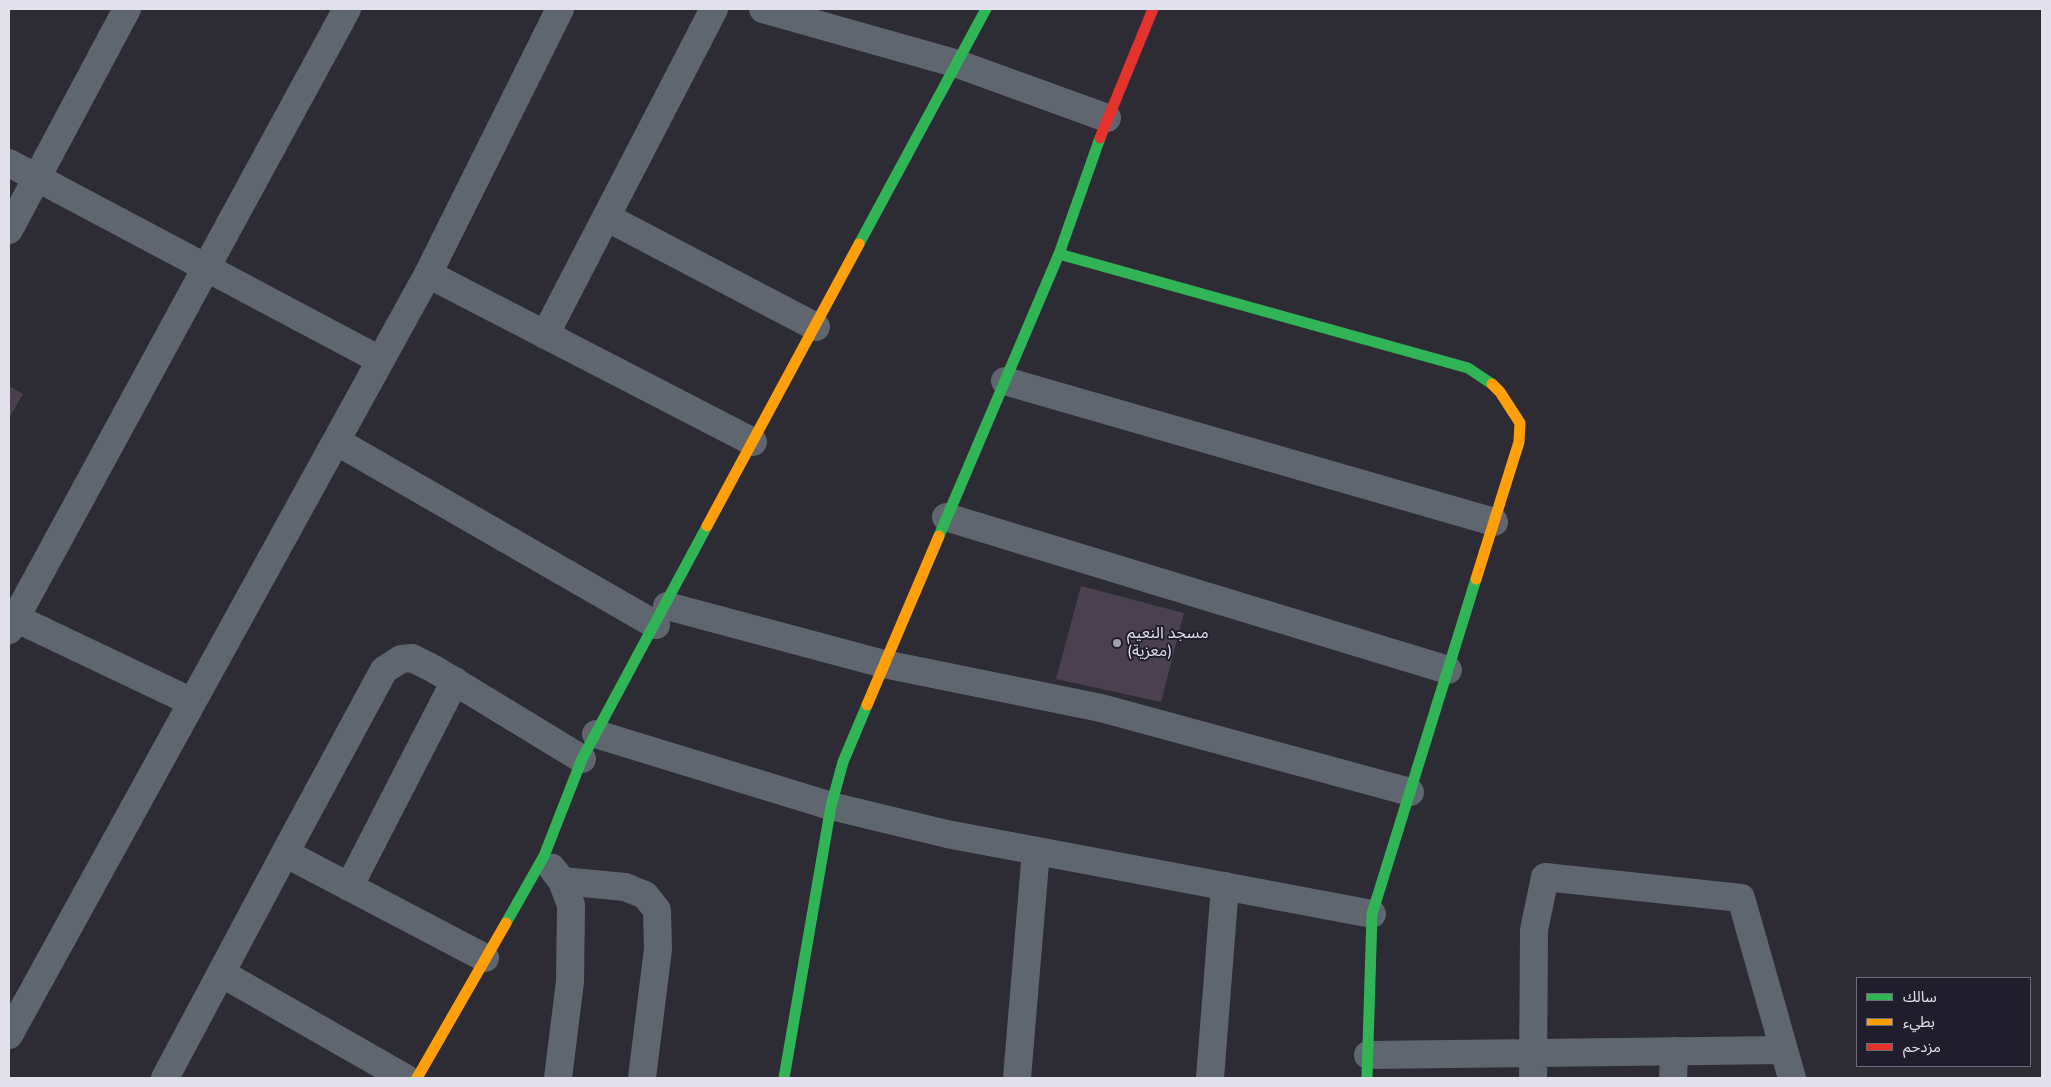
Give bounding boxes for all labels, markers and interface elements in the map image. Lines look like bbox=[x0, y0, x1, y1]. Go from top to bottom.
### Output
place label: مسجد النعيم (معزية) bbox=[1127, 624, 1209, 662]
marker: مسجد النعيم (معزية) bbox=[1111, 637, 1123, 649]
legend bbox=[1856, 977, 2031, 1067]
text: سالك bbox=[1903, 987, 1937, 1007]
text: بطيء bbox=[1903, 1012, 1935, 1032]
text: مزدحم bbox=[1903, 1037, 1941, 1057]

